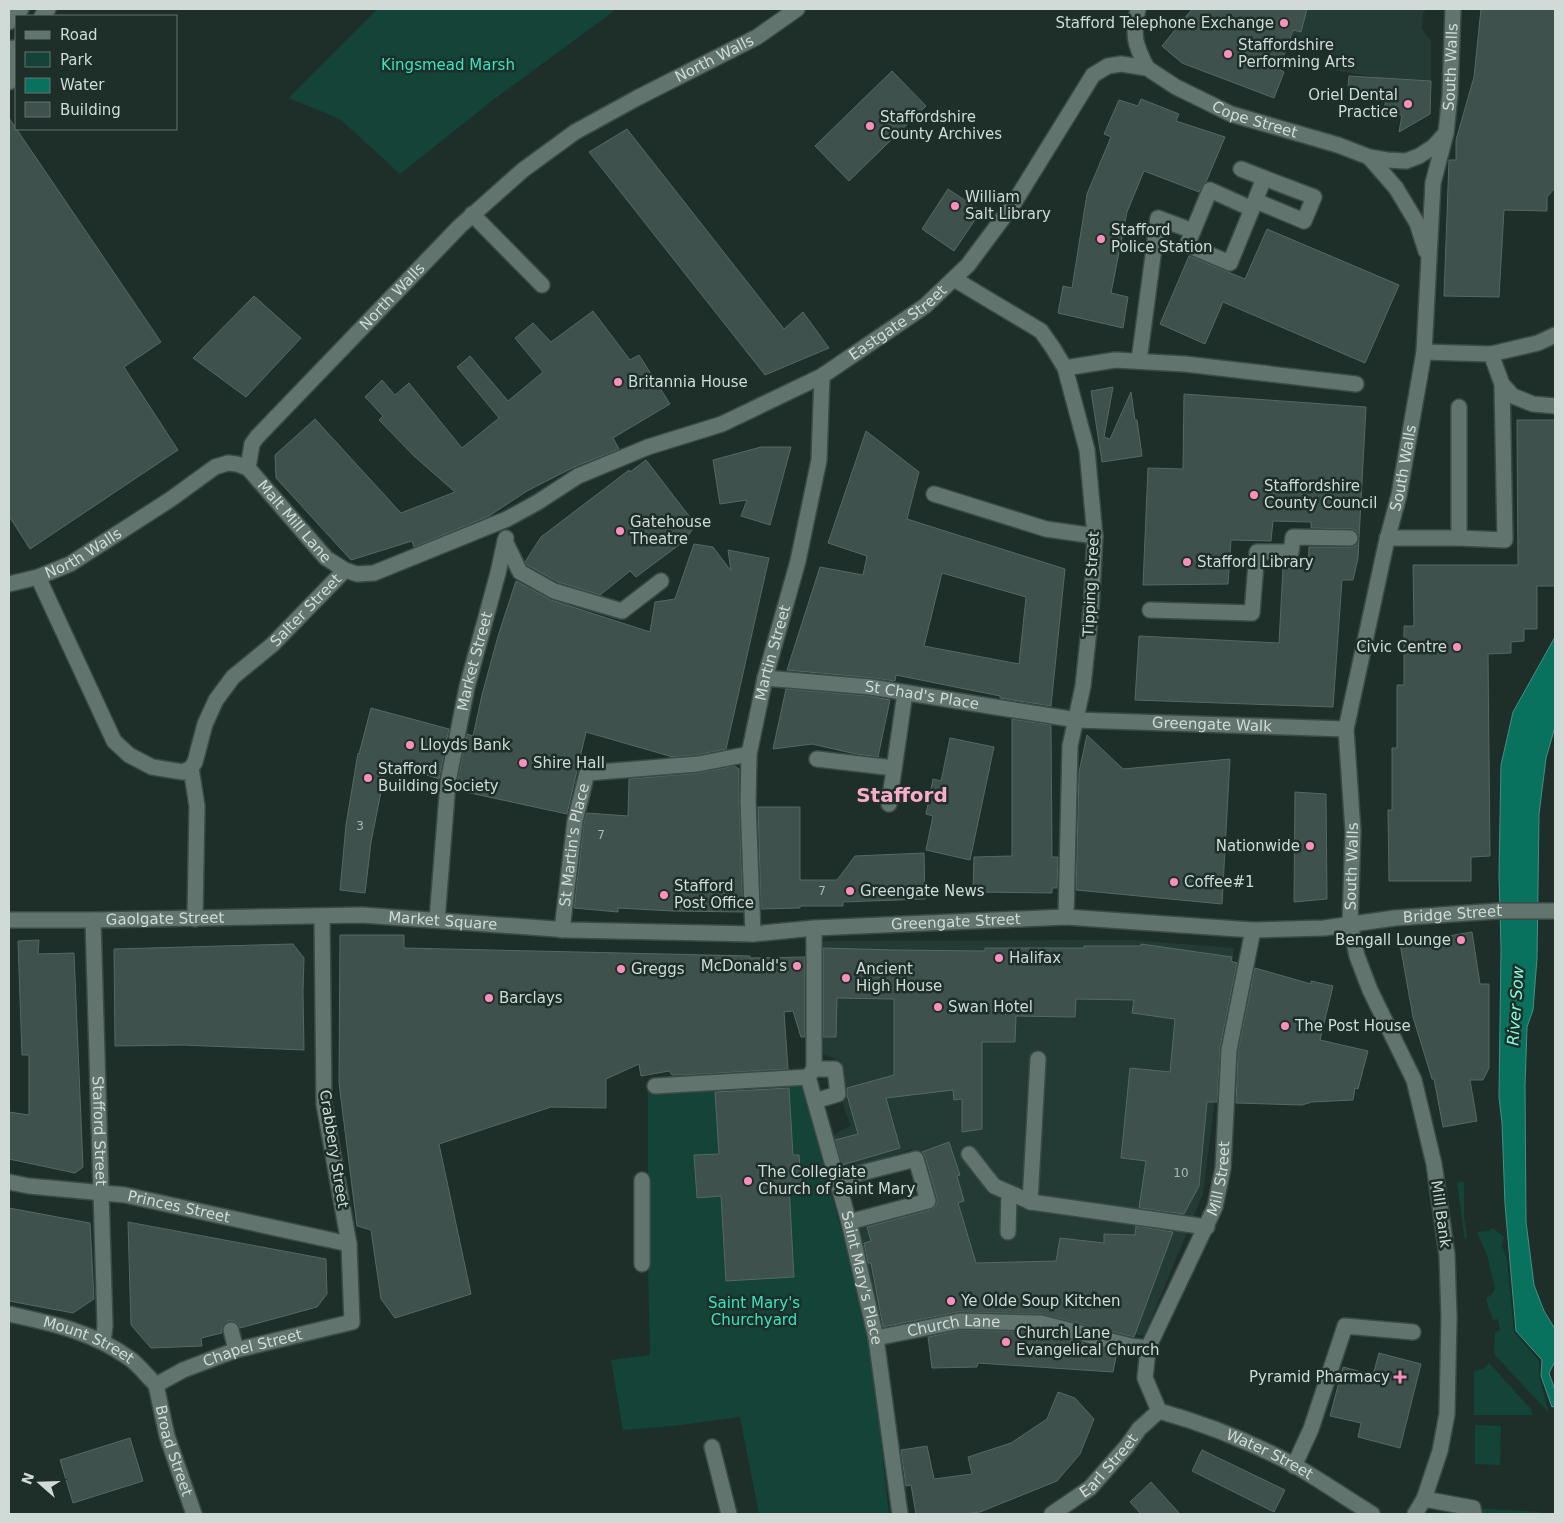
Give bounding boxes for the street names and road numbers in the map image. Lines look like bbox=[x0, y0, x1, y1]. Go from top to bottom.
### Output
street label: South Walls bbox=[1439, 23, 1462, 112]
street label: North Walls bbox=[672, 31, 757, 86]
street label: Cope Street bbox=[1209, 97, 1300, 142]
street label: North Walls bbox=[356, 259, 429, 334]
street label: Eastgate Street bbox=[845, 281, 950, 364]
street label: South Walls bbox=[1386, 423, 1420, 513]
street label: Malt Mill Lane bbox=[254, 476, 335, 566]
street label: North Walls bbox=[42, 524, 125, 582]
street label: Tipping Street bbox=[1079, 531, 1103, 638]
street label: Salter Street bbox=[266, 570, 345, 650]
street label: Martin Street bbox=[751, 603, 794, 702]
street label: Market Street bbox=[453, 610, 496, 713]
street label: St Chad's Place bbox=[864, 678, 980, 713]
street label: Greengate Walk bbox=[1152, 714, 1273, 736]
street label: St Martin's Place bbox=[556, 781, 593, 908]
street label: South Walls bbox=[1341, 822, 1362, 911]
street label: Bridge Street bbox=[1402, 902, 1502, 926]
street label: Market Square bbox=[388, 908, 498, 934]
street label: Gaolgate Street bbox=[106, 909, 224, 929]
street label: Greengate Street bbox=[891, 910, 1021, 934]
street label: Stafford Street bbox=[89, 1076, 110, 1186]
street label: Crabbery Street bbox=[316, 1089, 352, 1210]
street label: Mill Street bbox=[1203, 1140, 1233, 1219]
street label: Mill Bank bbox=[1427, 1179, 1455, 1249]
street label: Princes Street bbox=[126, 1187, 232, 1227]
street label: Saint Mary's Place bbox=[837, 1209, 886, 1346]
street label: Church Lane bbox=[905, 1312, 1001, 1340]
street label: Mount Street bbox=[41, 1313, 138, 1368]
street label: Chapel Street bbox=[200, 1325, 304, 1371]
street label: Broad Street bbox=[152, 1403, 196, 1499]
street label: Water Street bbox=[1223, 1425, 1317, 1483]
street label: Earl Street bbox=[1076, 1430, 1142, 1502]

